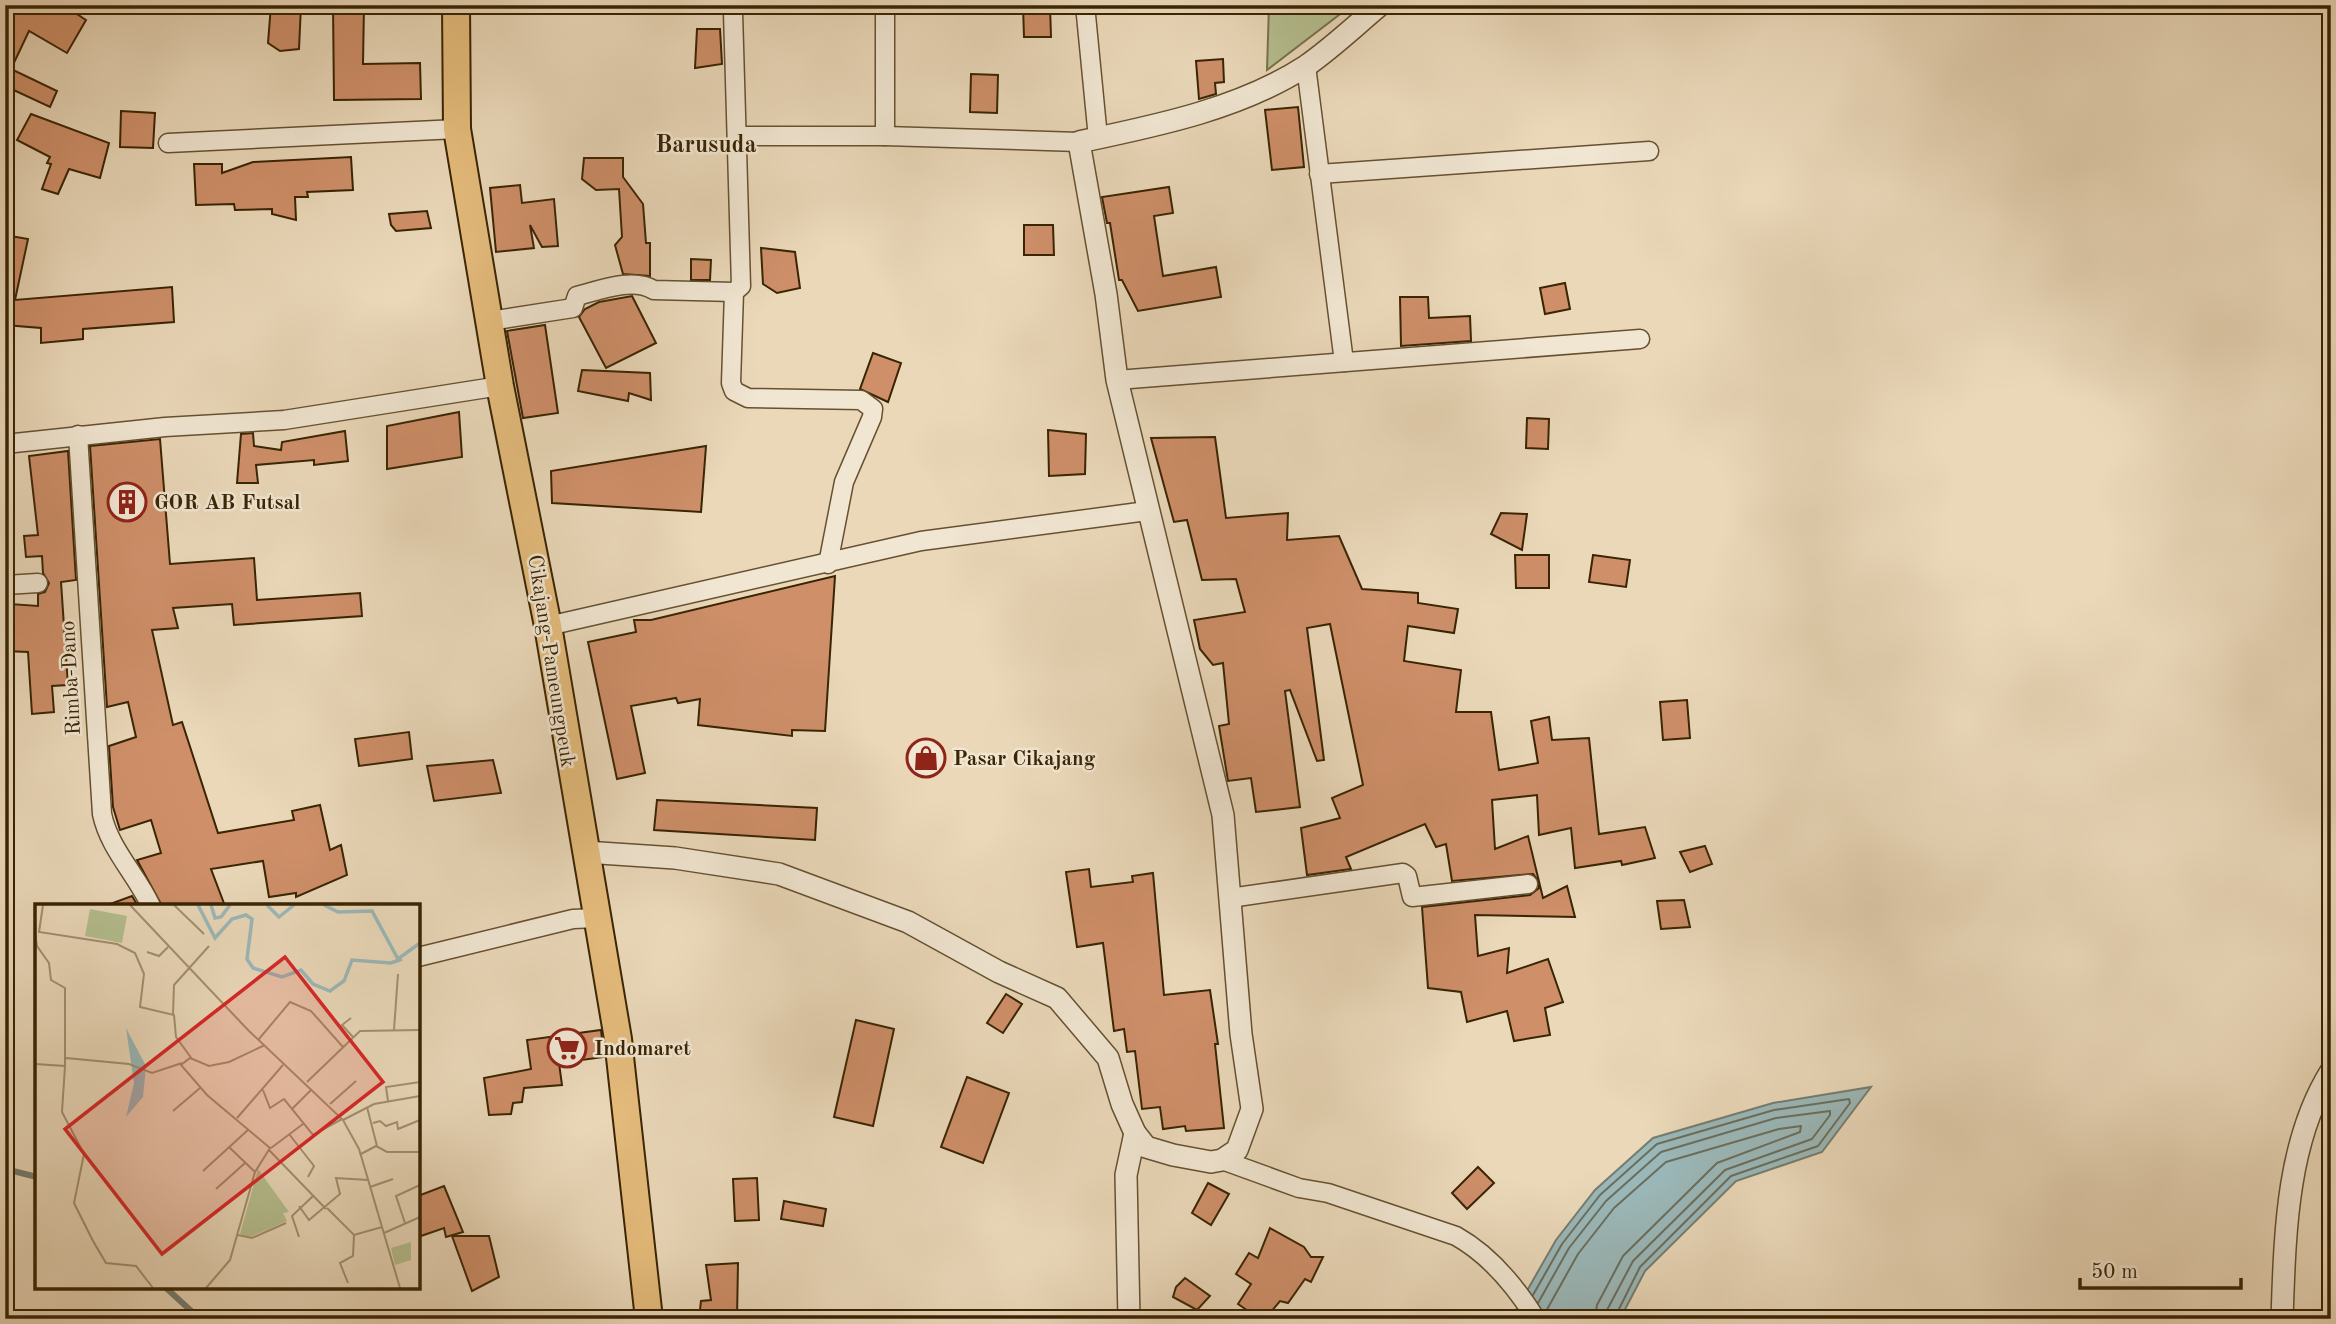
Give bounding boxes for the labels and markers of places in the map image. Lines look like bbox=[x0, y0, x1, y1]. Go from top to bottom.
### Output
building icon: GOR AB Futsal bbox=[106, 481, 148, 523]
place label: GOR AB Futsal bbox=[154, 493, 301, 514]
shop icon: Pasar Cikajang bbox=[905, 737, 947, 779]
place label: Pasar Cikajang bbox=[953, 749, 1096, 770]
supermarket icon: Indomaret bbox=[546, 1027, 588, 1069]
place label: Indomaret bbox=[594, 1039, 691, 1060]

